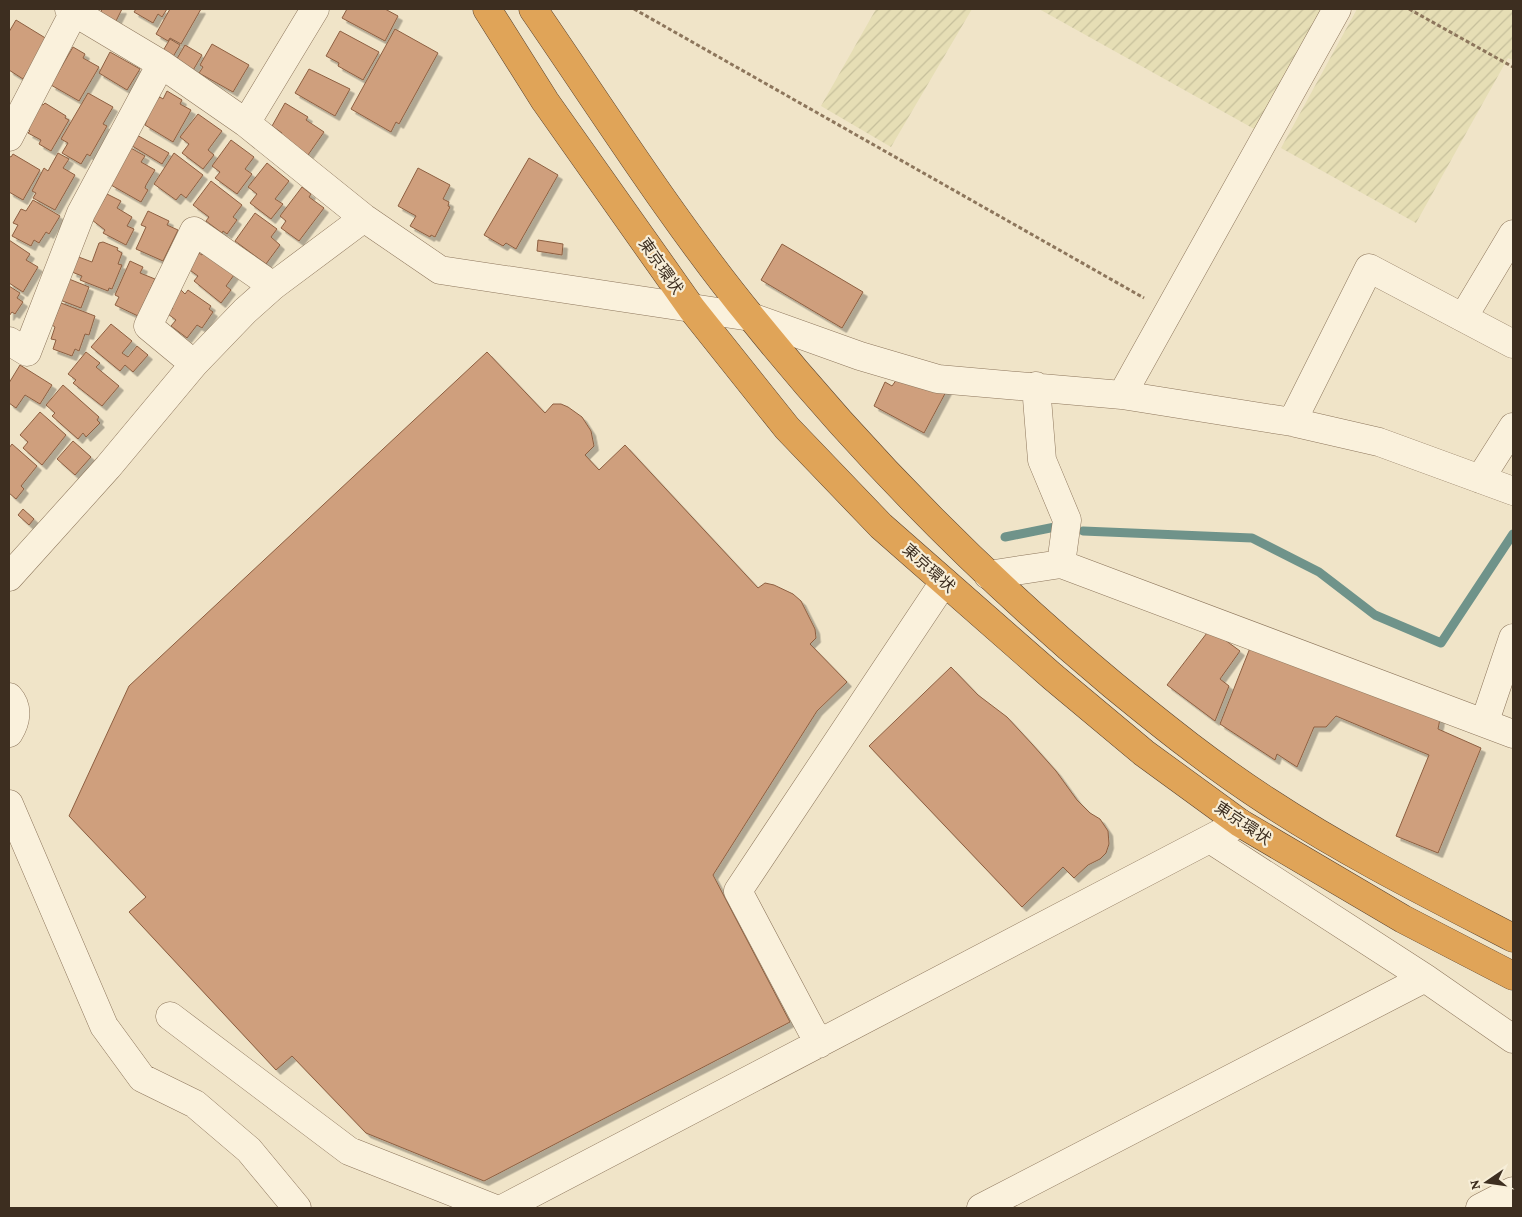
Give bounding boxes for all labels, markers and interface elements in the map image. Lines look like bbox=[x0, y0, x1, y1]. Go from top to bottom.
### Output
street label: 東京環状 bbox=[636, 235, 686, 297]
street label: 東京環状 bbox=[900, 540, 958, 596]
street label: 東京環状 bbox=[1212, 798, 1274, 848]
north arrow bbox=[1462, 1157, 1512, 1207]
text: N bbox=[1465, 1178, 1483, 1191]

